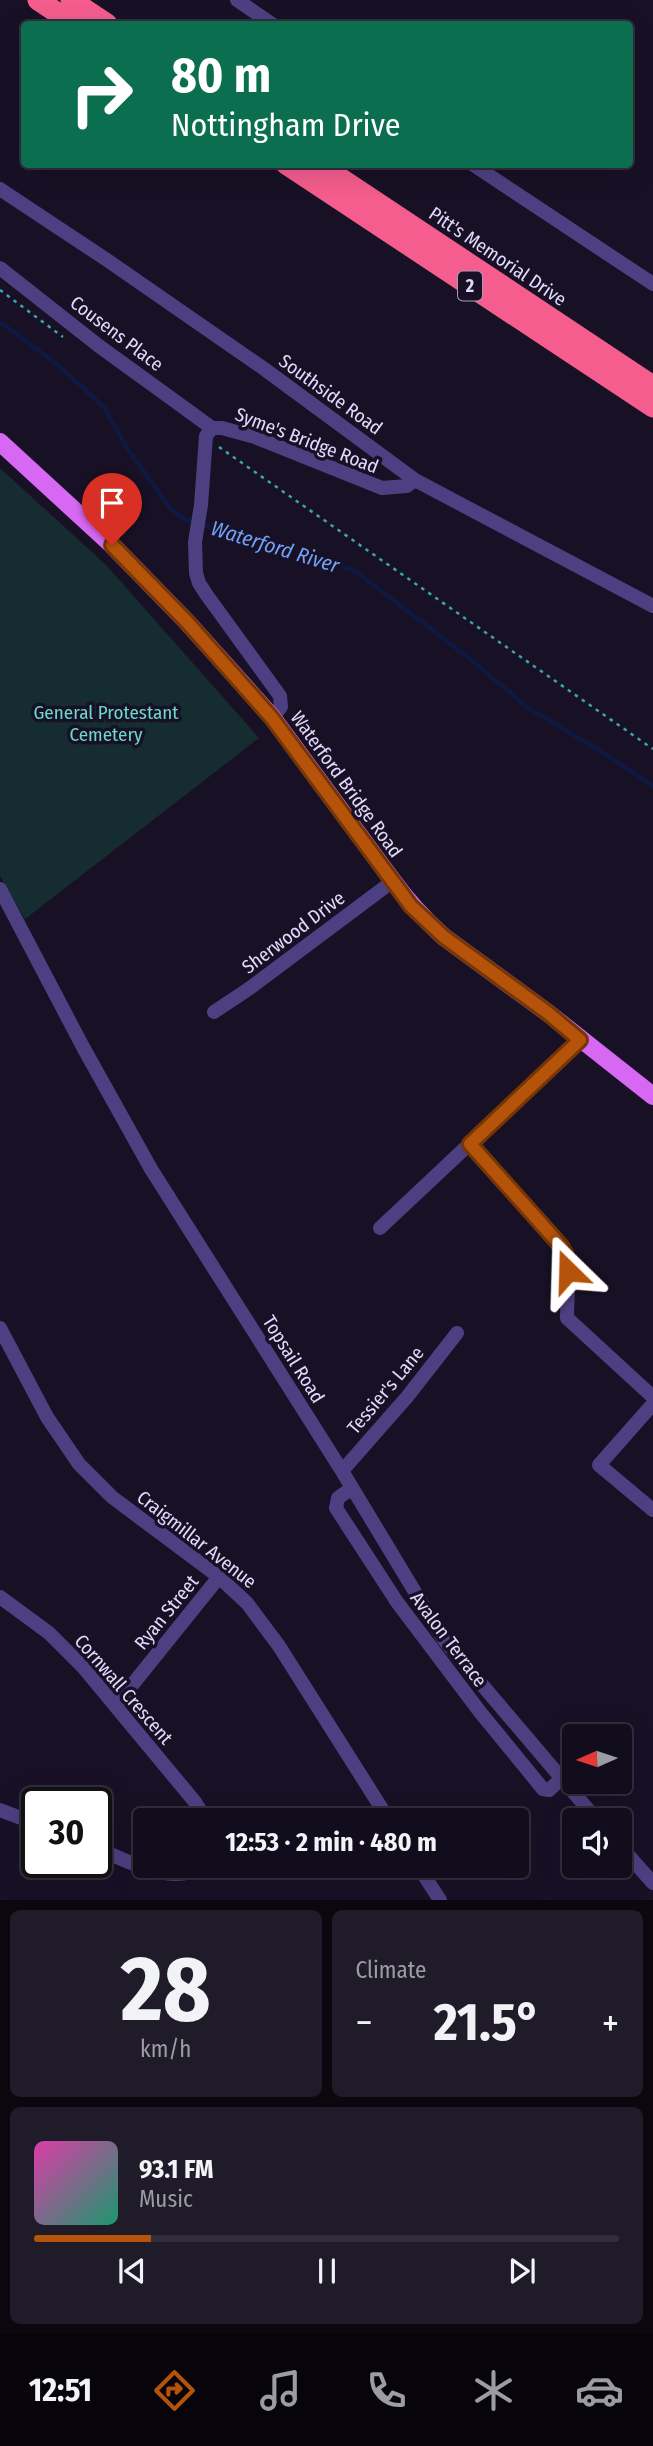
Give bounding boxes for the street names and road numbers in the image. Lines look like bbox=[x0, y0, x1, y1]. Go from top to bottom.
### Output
street label: Pitt's Memorial Drive bbox=[425, 202, 571, 311]
road number: 2 bbox=[458, 272, 482, 300]
street label: Cousens Place bbox=[66, 291, 168, 376]
street label: Southside Road bbox=[275, 349, 387, 440]
street label: Syme's Bridge Road bbox=[232, 403, 382, 478]
street label: Waterford Bridge Road bbox=[286, 707, 407, 862]
street label: Sherwood Drive bbox=[237, 886, 349, 979]
street label: Topsail Road bbox=[258, 1311, 330, 1407]
street label: Tessier's Lane bbox=[342, 1342, 429, 1439]
street label: Craigmillar Avenue bbox=[132, 1486, 261, 1593]
street label: Ryan Street bbox=[129, 1570, 204, 1654]
street label: Avalon Terrace bbox=[405, 1587, 492, 1691]
street label: Cornwall Crescent bbox=[70, 1630, 178, 1750]

